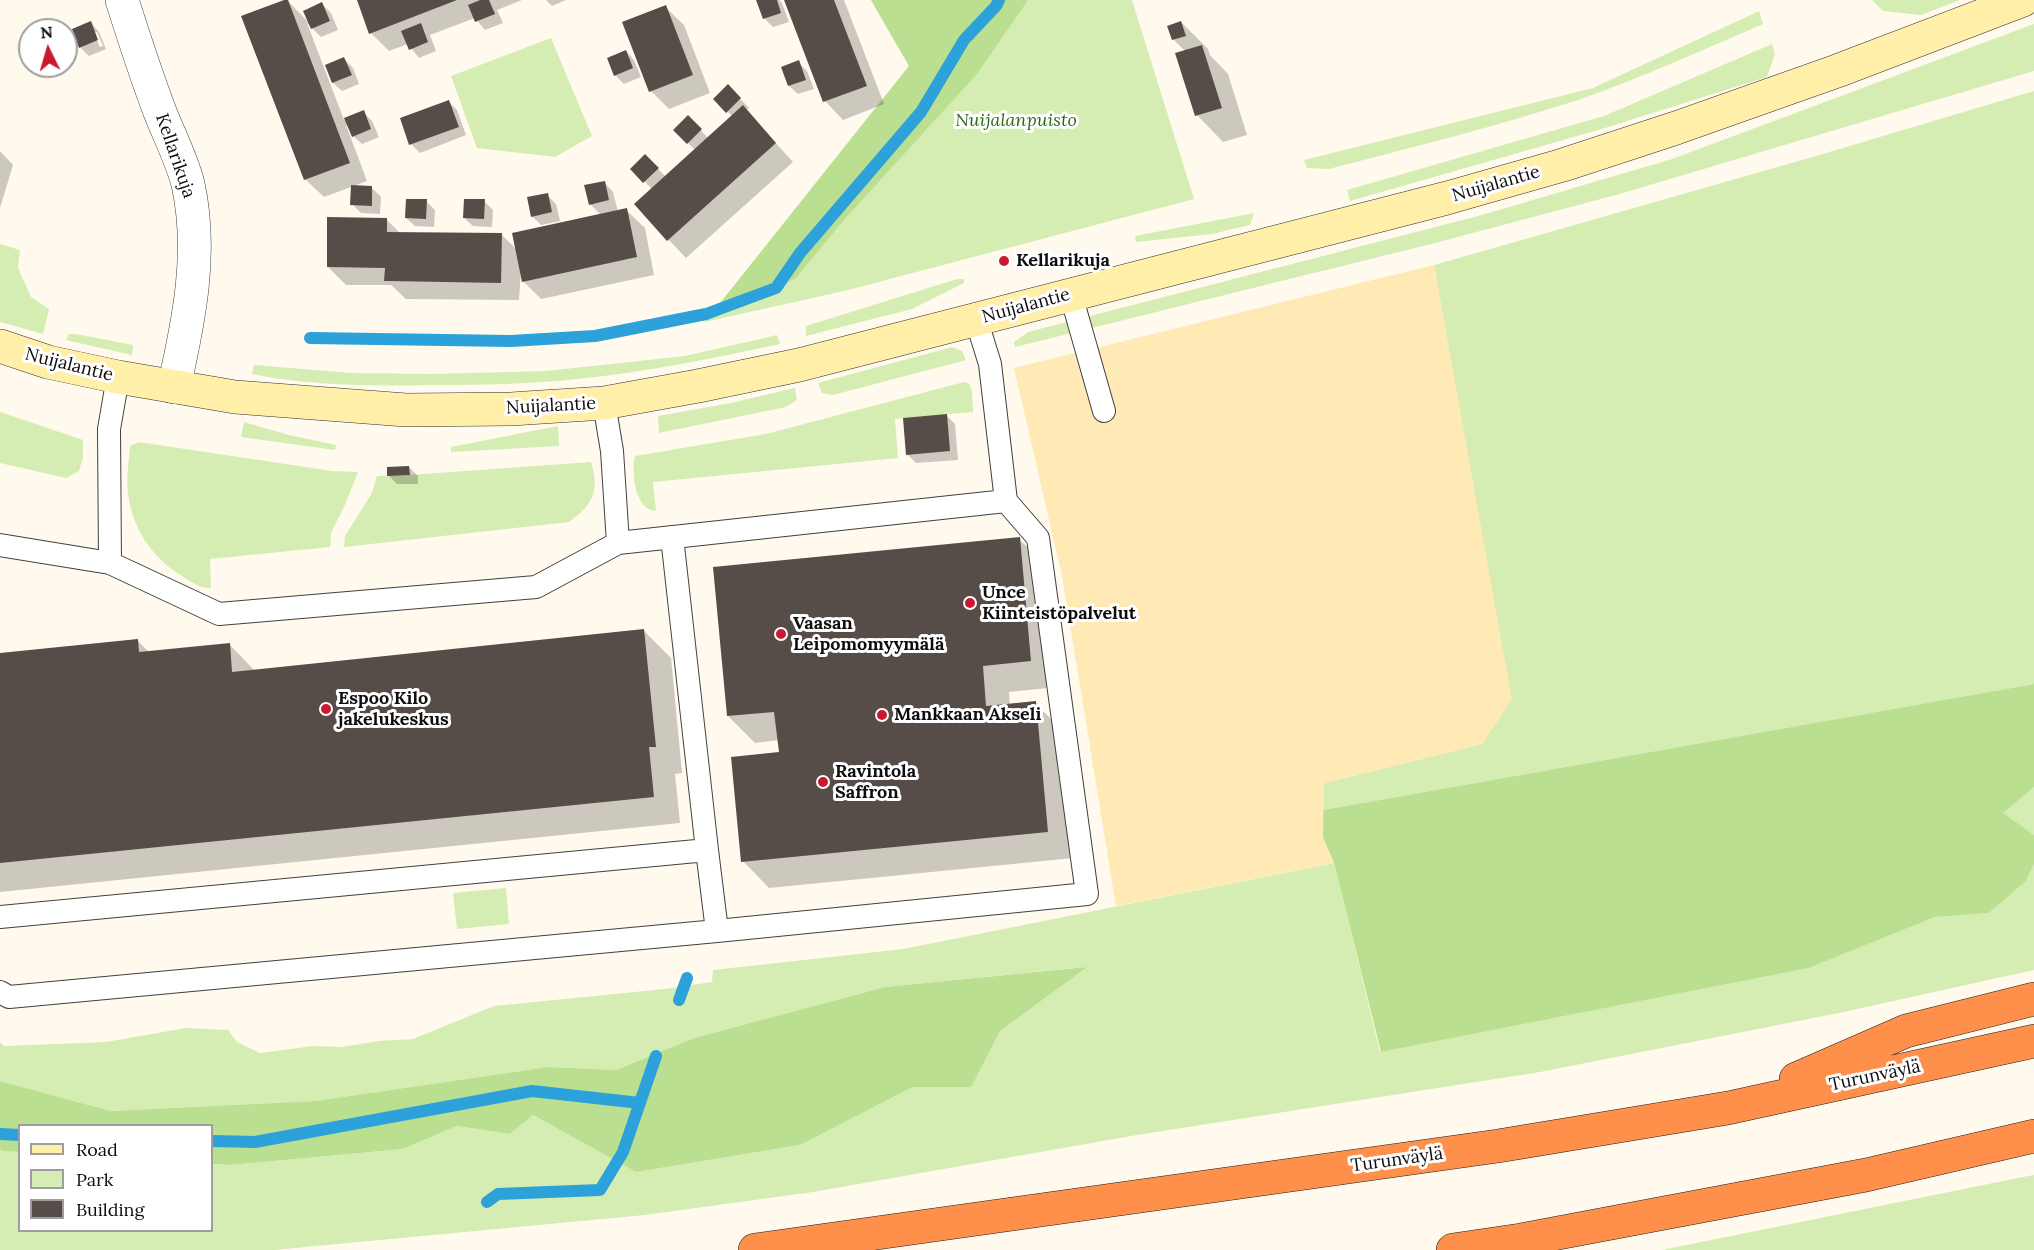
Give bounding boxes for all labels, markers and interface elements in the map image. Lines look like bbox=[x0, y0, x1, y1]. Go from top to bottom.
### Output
north arrow bbox=[18, 18, 78, 78]
text: N bbox=[40, 22, 54, 43]
park label: Nuijalanpuisto bbox=[955, 110, 1077, 132]
street label: Kellarikuja bbox=[150, 111, 200, 201]
street label: Nuijalantie bbox=[1450, 161, 1542, 207]
place label: Kellarikuja bbox=[1016, 250, 1110, 272]
marker: Kellarikuja bbox=[997, 254, 1011, 268]
street label: Nuijalantie bbox=[980, 284, 1072, 328]
street label: Nuijalantie bbox=[23, 344, 115, 386]
street label: Nuijalantie bbox=[505, 393, 597, 419]
place label: Unce Kiinteistöpalvelut bbox=[982, 582, 1136, 624]
marker: Unce Kiinteistöpalvelut bbox=[963, 596, 977, 610]
place label: Vaasan Leipomomyymälä bbox=[793, 613, 944, 656]
marker: Vaasan Leipomomyymälä bbox=[774, 627, 788, 641]
place label: Espoo Kilo jakelukeskus bbox=[338, 688, 449, 730]
marker: Espoo Kilo jakelukeskus bbox=[319, 702, 333, 716]
place label: Mankkaan Akseli bbox=[894, 704, 1041, 726]
marker: Mankkaan Akseli bbox=[875, 708, 889, 722]
place label: Ravintola Saffron bbox=[835, 761, 916, 804]
marker: Ravintola Saffron bbox=[816, 775, 830, 789]
street label: Turunväylä bbox=[1827, 1056, 1923, 1096]
legend bbox=[18, 1124, 213, 1232]
text: Road bbox=[76, 1138, 118, 1161]
street label: Turunväylä bbox=[1350, 1143, 1444, 1177]
text: Park bbox=[76, 1168, 113, 1191]
text: Building bbox=[76, 1198, 144, 1221]

